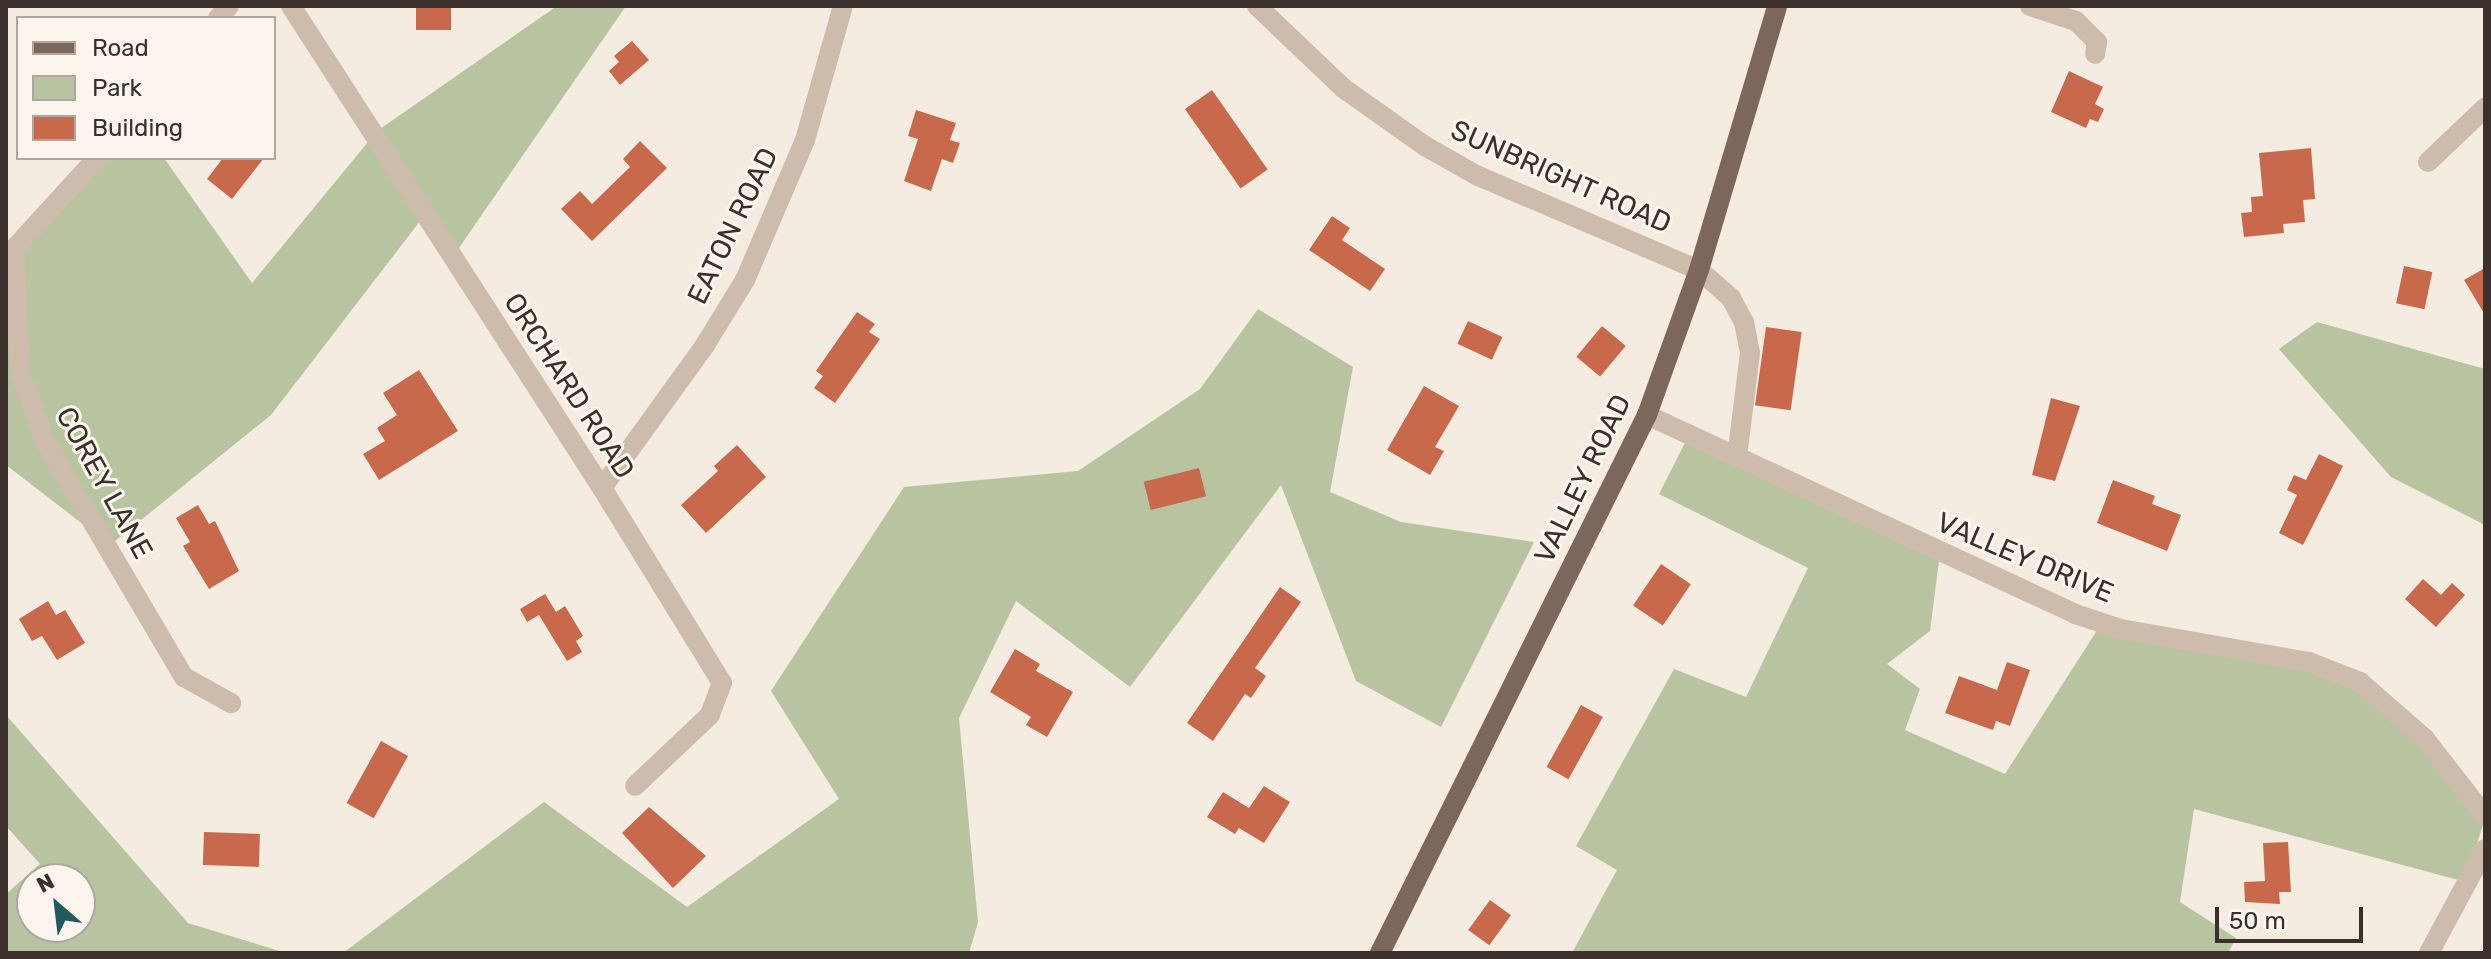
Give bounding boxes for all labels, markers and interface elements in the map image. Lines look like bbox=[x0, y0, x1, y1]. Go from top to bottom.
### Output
legend bbox=[16, 16, 276, 160]
text: Road bbox=[92, 34, 149, 62]
text: Park bbox=[92, 74, 142, 102]
street label: SUNBRIGHT ROAD bbox=[1445, 113, 1677, 241]
text: Building bbox=[92, 114, 183, 142]
street label: EATON ROAD bbox=[681, 142, 785, 310]
street label: ORCHARD ROAD bbox=[497, 287, 641, 485]
street label: VALLEY ROAD bbox=[1528, 389, 1638, 569]
street label: COREY LANE bbox=[48, 401, 160, 565]
street label: VALLEY DRIVE bbox=[1931, 505, 2119, 611]
north arrow bbox=[16, 863, 96, 943]
text: N bbox=[32, 868, 59, 899]
scale bar bbox=[2219, 891, 2367, 941]
text: 50 m bbox=[2229, 907, 2286, 935]

